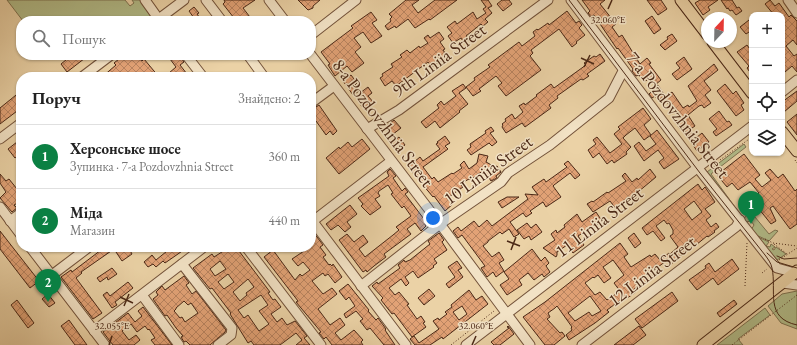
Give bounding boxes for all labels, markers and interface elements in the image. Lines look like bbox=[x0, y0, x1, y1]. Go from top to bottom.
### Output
north arrow bbox=[701, 12, 737, 48]
map controls bbox=[749, 12, 785, 156]
button: + bbox=[749, 12, 785, 48]
text: 32.060°E bbox=[591, 13, 626, 26]
search box bbox=[16, 16, 316, 60]
street label: 9th Liniia Street bbox=[387, 18, 491, 101]
icon: search bbox=[30, 27, 52, 49]
text: Пошук bbox=[62, 29, 106, 48]
street label: 7-a Pozdovzhnia Street bbox=[622, 47, 735, 183]
button: − bbox=[749, 48, 785, 84]
street label: 8-a Pozdovzhnia Street bbox=[328, 54, 439, 192]
button: locate bbox=[749, 84, 785, 120]
text: Поруч bbox=[32, 87, 81, 109]
text: Знайдено: 2 bbox=[238, 90, 300, 107]
button: layers bbox=[749, 120, 785, 156]
street label: 10 Liniia Street bbox=[439, 129, 537, 210]
text: Херсонське шосе bbox=[70, 139, 181, 158]
text: 1 bbox=[42, 148, 48, 165]
text: 360 m bbox=[269, 148, 300, 165]
text: Зупинка · 7-a Pozdovzhnia Street bbox=[70, 158, 233, 175]
street label: 11 Liniia Street bbox=[550, 181, 648, 262]
pin: 1 bbox=[738, 191, 764, 224]
text: Міда bbox=[70, 203, 103, 222]
your location bbox=[423, 208, 443, 228]
text: 2 bbox=[42, 212, 48, 229]
text: 440 m bbox=[269, 212, 300, 229]
text: Магазин bbox=[70, 222, 115, 239]
street label: 12 Liniia Street bbox=[603, 230, 701, 311]
pin: 2 bbox=[35, 269, 61, 302]
text: 32.055°E bbox=[95, 319, 130, 332]
text: 32.060°E bbox=[459, 319, 494, 332]

